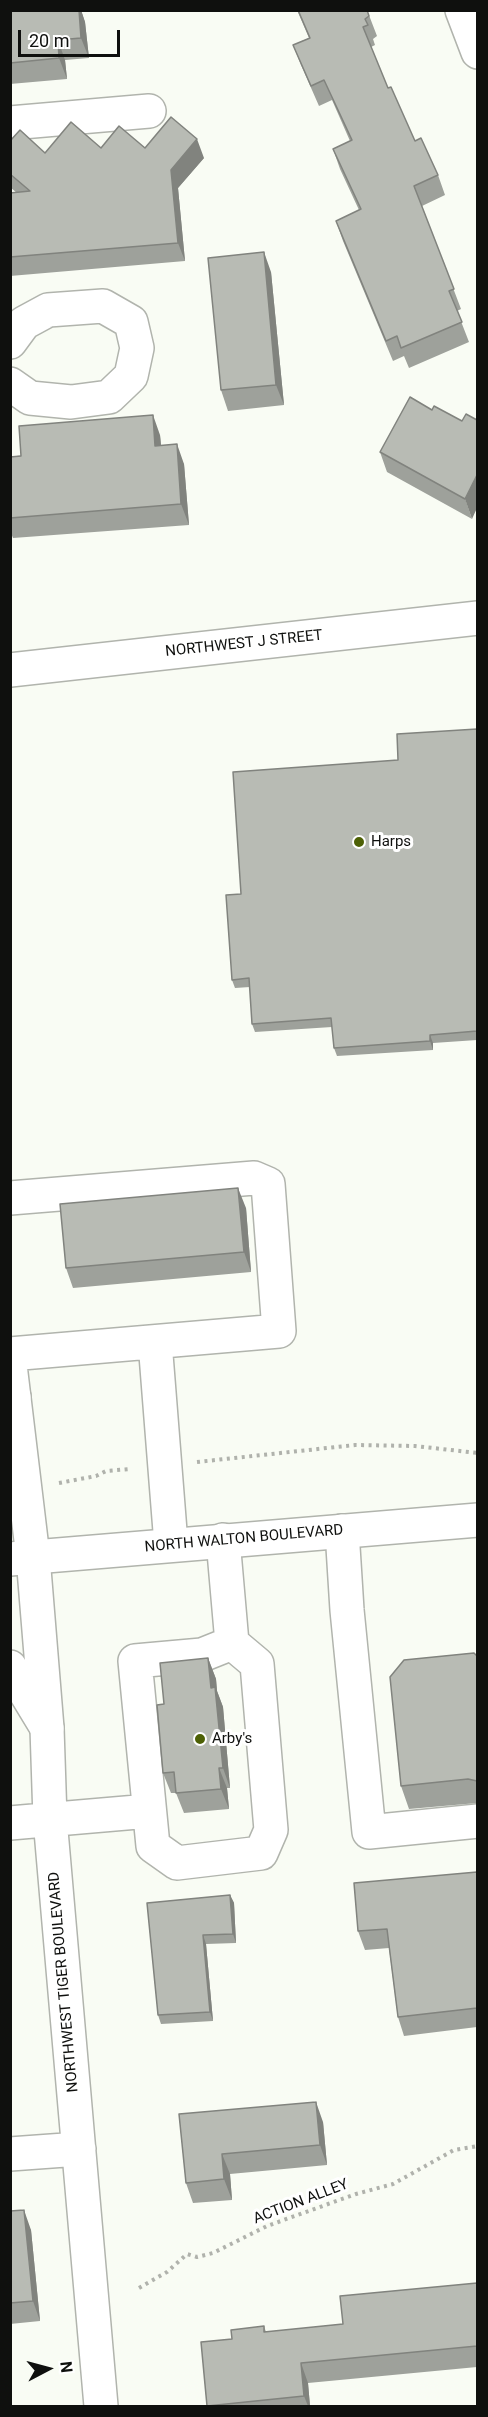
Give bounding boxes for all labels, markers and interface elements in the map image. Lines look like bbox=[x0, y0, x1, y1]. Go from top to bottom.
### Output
scale bar bbox=[21, 18, 123, 56]
text: 20 m bbox=[29, 30, 69, 51]
street label: NORTHWEST J STREET bbox=[165, 627, 323, 661]
place label: Harps bbox=[371, 833, 411, 851]
marker: Harps bbox=[352, 835, 366, 849]
street label: NORTH WALTON BOULEVARD bbox=[144, 1521, 344, 1557]
place label: Arby's bbox=[212, 1730, 252, 1748]
marker: Arby's bbox=[193, 1732, 207, 1746]
street label: NORTHWEST TIGER BOULEVARD bbox=[45, 1871, 83, 2093]
street label: ACTION ALLEY bbox=[251, 2176, 351, 2228]
north arrow bbox=[18, 2339, 78, 2399]
text: N bbox=[56, 2360, 76, 2374]

